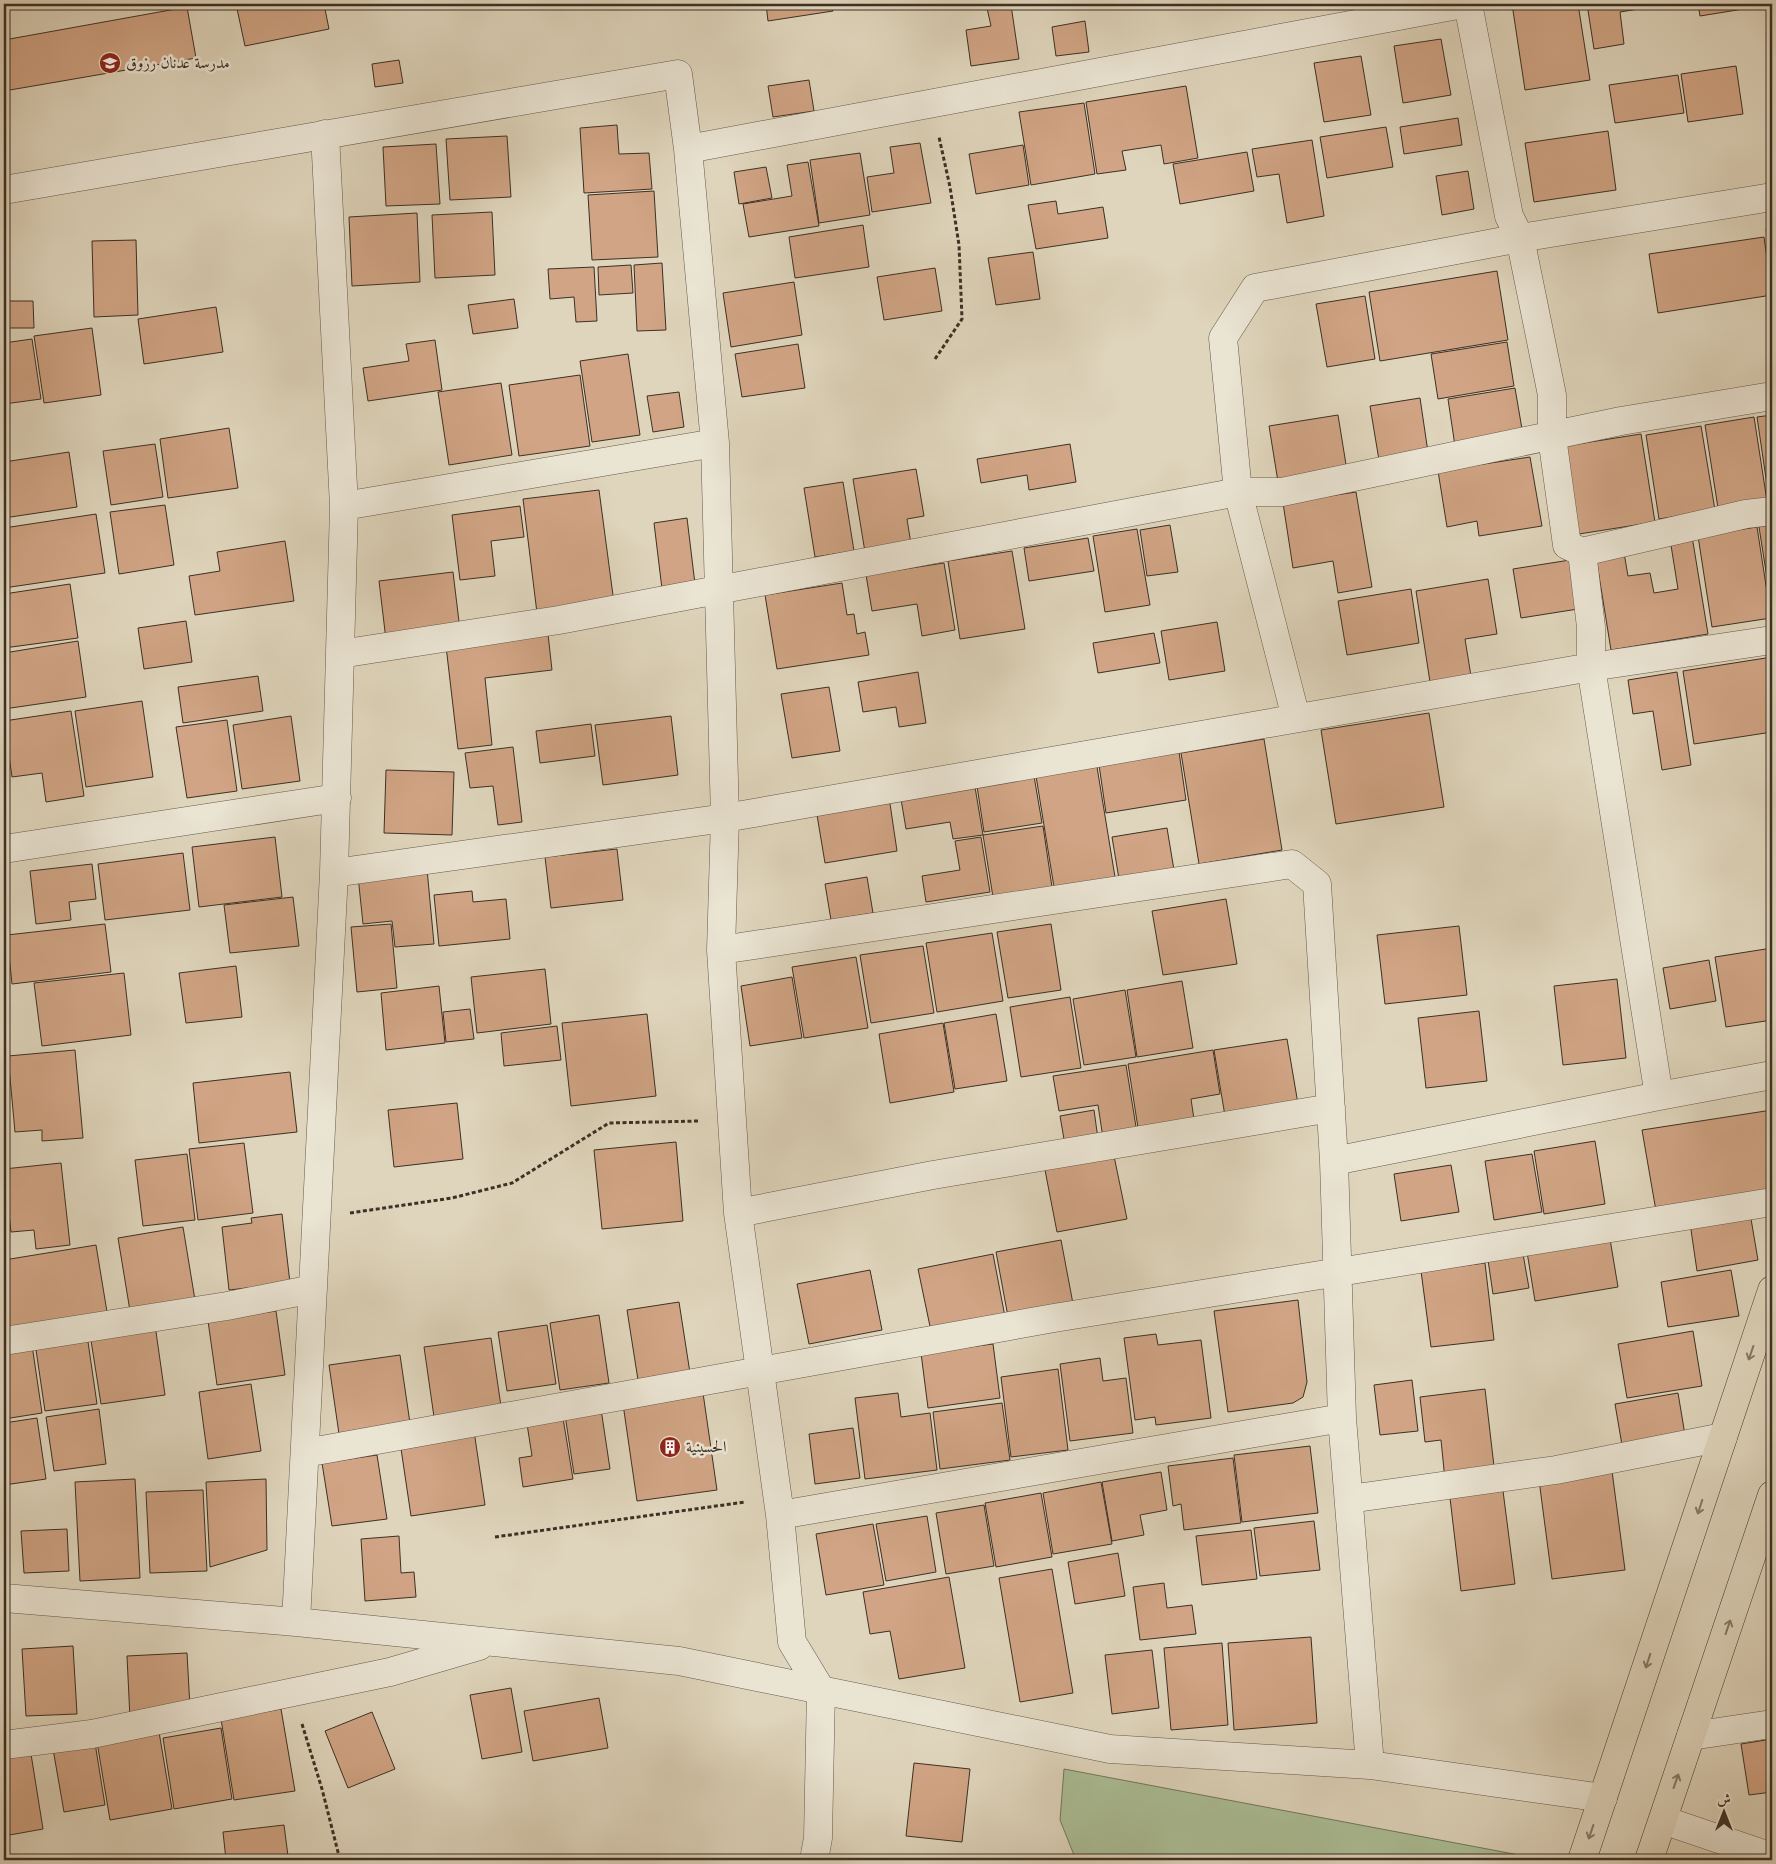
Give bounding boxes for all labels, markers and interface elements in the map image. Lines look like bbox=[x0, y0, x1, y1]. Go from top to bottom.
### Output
school or university icon: مدرسة عدنان رزوق bbox=[98, 51, 122, 75]
place label: مدرسة عدنان رزوق bbox=[126, 52, 230, 74]
one-way arrow bbox=[1746, 1344, 1755, 1360]
building icon: الحسينية bbox=[658, 1435, 682, 1459]
place label: الحسينية bbox=[686, 1436, 726, 1458]
one-way arrow bbox=[1694, 1498, 1704, 1514]
one-way arrow bbox=[1724, 1620, 1733, 1635]
one-way arrow bbox=[1643, 1653, 1652, 1668]
one-way arrow bbox=[1672, 1773, 1682, 1789]
north arrow bbox=[1698, 1786, 1748, 1836]
text: ش bbox=[1717, 1790, 1731, 1809]
one-way arrow bbox=[1586, 1823, 1595, 1839]

